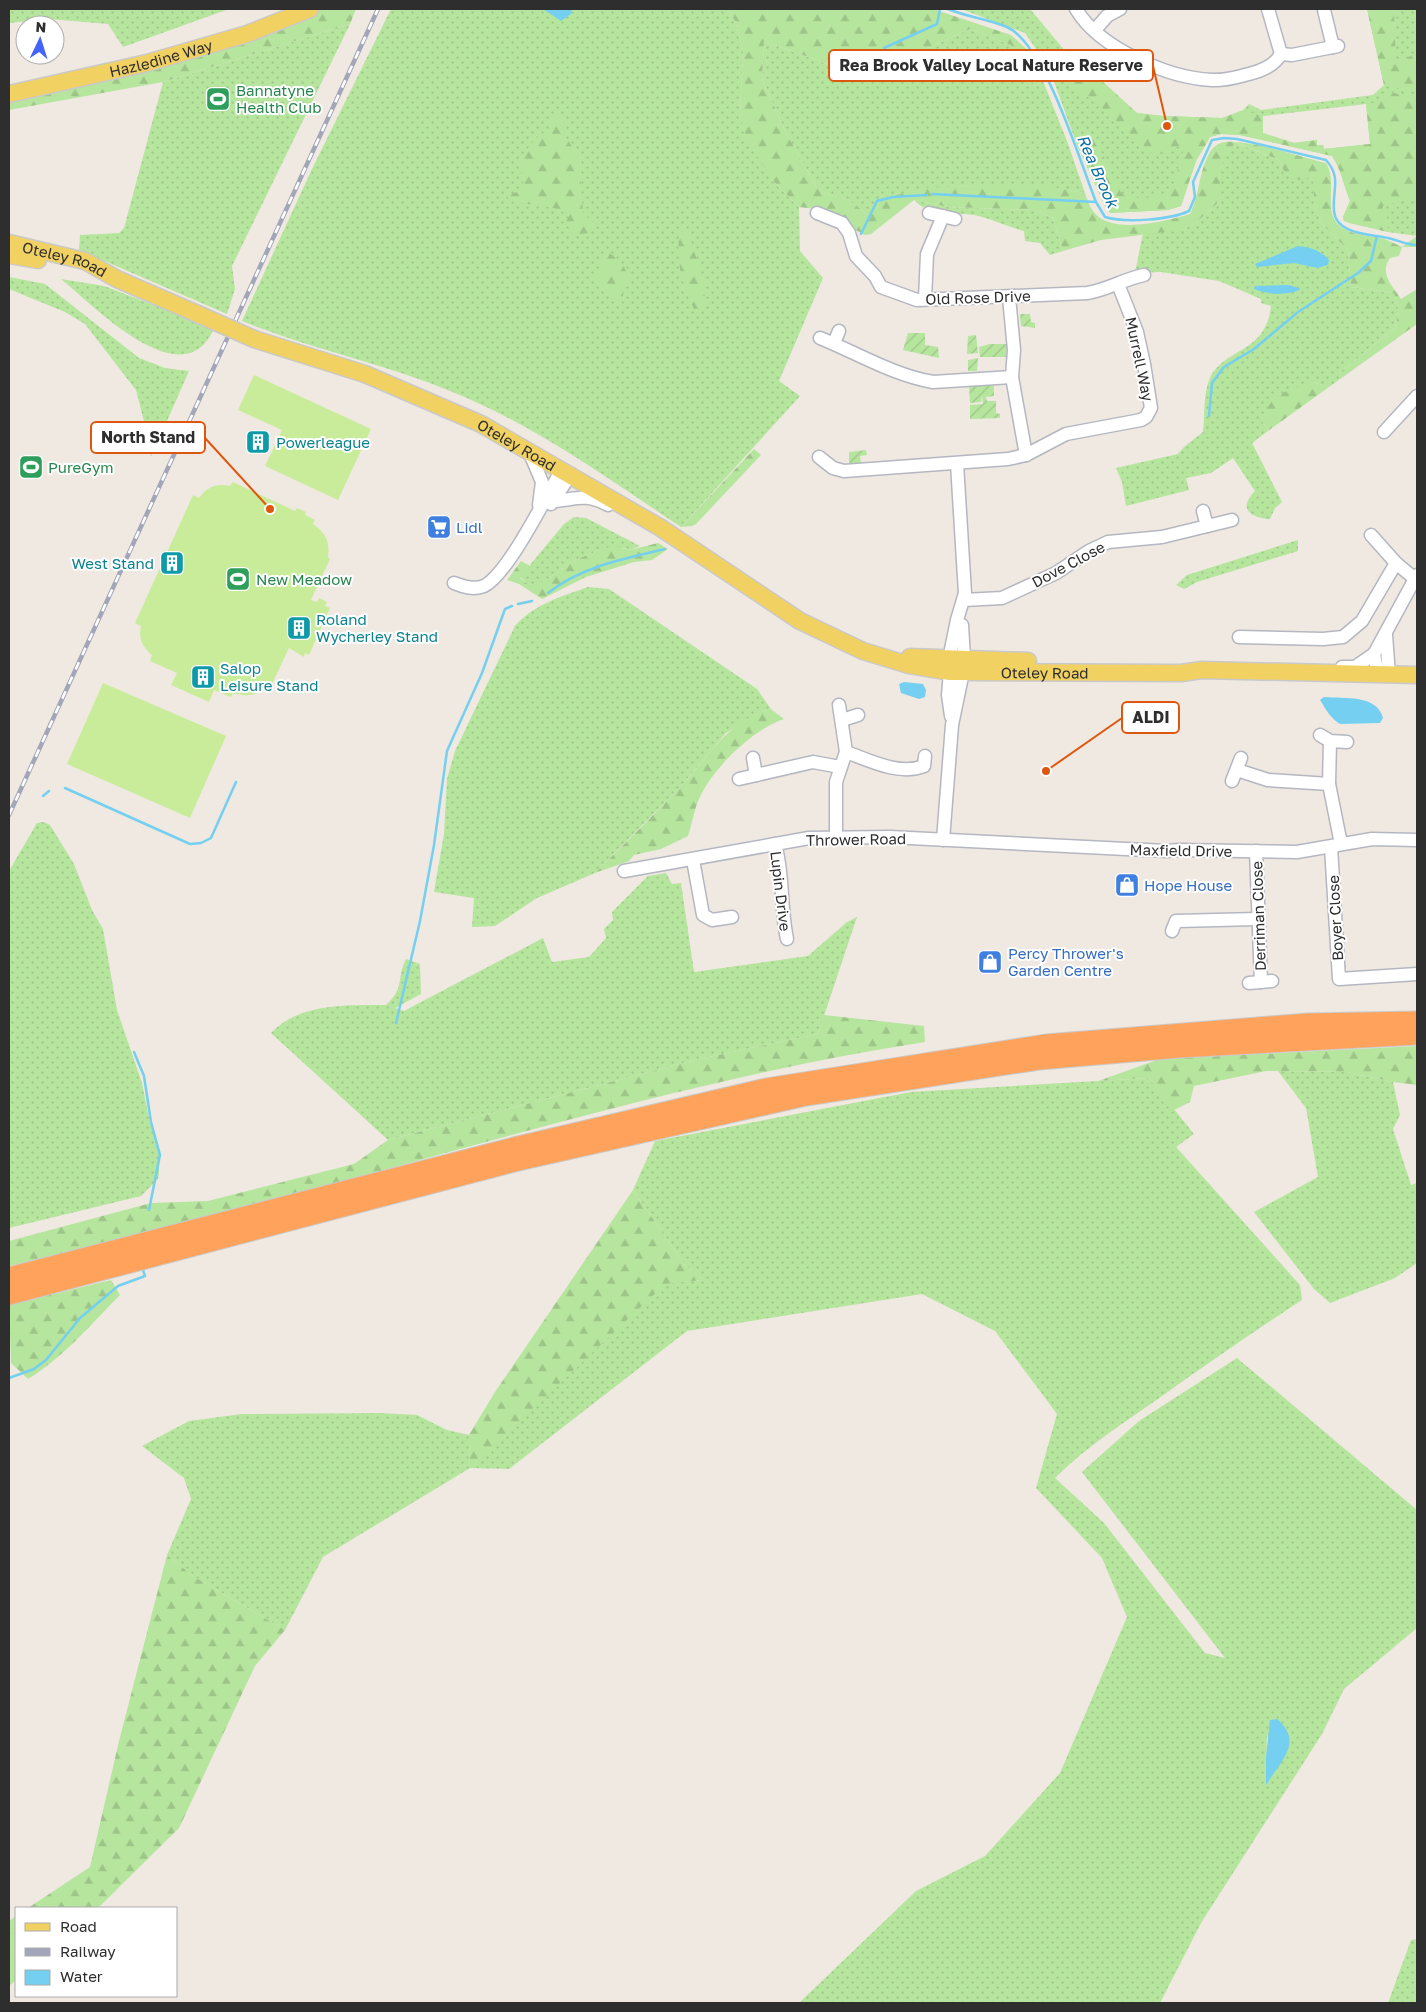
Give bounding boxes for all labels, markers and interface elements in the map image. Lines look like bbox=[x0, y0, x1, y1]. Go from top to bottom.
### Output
north arrow bbox=[15, 15, 65, 65]
text: N bbox=[35, 18, 47, 35]
street label: Hazledine Way bbox=[107, 35, 215, 80]
callout: Rea Brook Valley Local Nature Reserve bbox=[829, 50, 1153, 81]
text: Rea Brook Valley Local Nature Reserve bbox=[839, 55, 1143, 75]
place label: Bannatyne Health Club bbox=[236, 81, 321, 116]
sports icon: Bannatyne Health Club bbox=[205, 86, 231, 112]
water label: Rea Brook bbox=[1073, 131, 1124, 213]
street label: Oteley Road bbox=[21, 237, 110, 281]
street label: Old Rose Drive bbox=[925, 286, 1031, 308]
street label: Murrell Way bbox=[1122, 315, 1158, 403]
street label: Oteley Road bbox=[474, 415, 559, 474]
callout: North Stand bbox=[91, 422, 205, 453]
text: North Stand bbox=[101, 427, 195, 447]
building icon: Powerleague bbox=[245, 429, 271, 455]
place label: Powerleague bbox=[276, 433, 370, 451]
sports icon: PureGym bbox=[18, 454, 44, 480]
place label: PureGym bbox=[48, 458, 114, 476]
supermarket icon: Lidl bbox=[426, 514, 452, 540]
place label: Lidl bbox=[456, 518, 483, 536]
street label: Dove Close bbox=[1028, 537, 1108, 591]
building icon: West Stand bbox=[159, 550, 185, 576]
place label: West Stand bbox=[72, 554, 154, 572]
sports icon: New Meadow bbox=[225, 566, 251, 592]
place label: New Meadow bbox=[256, 570, 352, 588]
place label: Roland Wycherley Stand bbox=[316, 610, 438, 645]
building icon: Roland Wycherley Stand bbox=[286, 615, 312, 641]
place label: Salop Leisure Stand bbox=[220, 659, 319, 694]
street label: Oteley Road bbox=[1001, 663, 1089, 682]
building icon: Salop Leisure Stand bbox=[190, 664, 216, 690]
callout: ALDI bbox=[1122, 702, 1179, 733]
text: ALDI bbox=[1132, 707, 1170, 727]
street label: Thrower Road bbox=[806, 829, 906, 849]
street label: Maxfield Drive bbox=[1130, 840, 1233, 860]
street label: Lupin Drive bbox=[767, 850, 795, 932]
street label: Derriman Close bbox=[1247, 860, 1269, 971]
shop icon: Hope House bbox=[1114, 872, 1140, 898]
street label: Boyer Close bbox=[1324, 874, 1346, 961]
place label: Hope House bbox=[1144, 876, 1233, 894]
place label: Percy Thrower's Garden Centre bbox=[1008, 944, 1124, 979]
shop icon: Percy Thrower's Garden Centre bbox=[977, 949, 1003, 975]
legend bbox=[15, 1907, 178, 1997]
text: Road bbox=[60, 1917, 97, 1935]
text: Railway bbox=[60, 1942, 116, 1960]
text: Water bbox=[60, 1967, 103, 1985]

